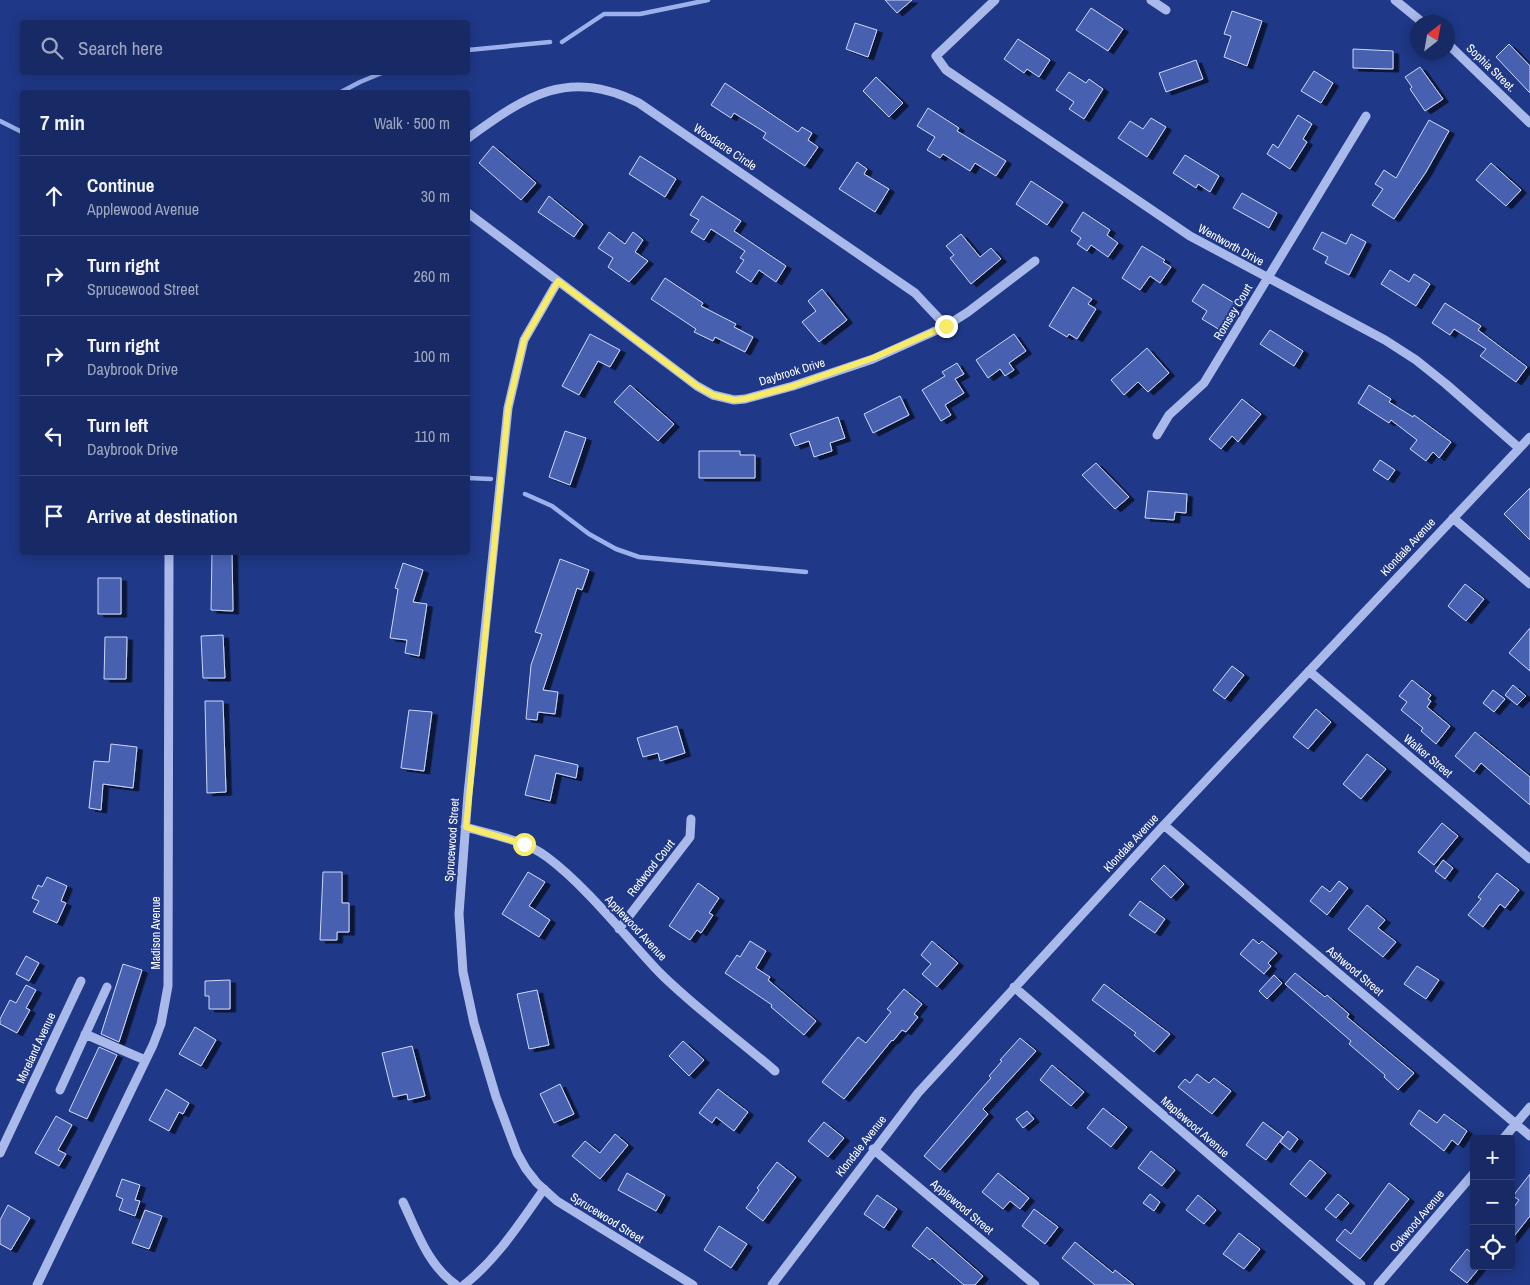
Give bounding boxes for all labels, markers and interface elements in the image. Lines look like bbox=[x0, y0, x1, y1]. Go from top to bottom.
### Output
north arrow bbox=[1410, 15, 1455, 60]
search box bbox=[20, 20, 470, 75]
icon: search bbox=[38, 34, 66, 62]
text: Search here bbox=[78, 35, 163, 61]
street label: Sophia Street. bbox=[1463, 40, 1519, 96]
text: 7 min bbox=[40, 108, 85, 137]
text: Walk · 500 m bbox=[374, 112, 450, 134]
street label: Woodacre Circle bbox=[690, 120, 760, 174]
text: Continue bbox=[87, 172, 155, 198]
icon: ahead bbox=[40, 182, 68, 210]
text: 30 m bbox=[421, 185, 450, 207]
text: Applewood Avenue bbox=[87, 198, 199, 220]
street label: Wentworth Drive bbox=[1195, 220, 1267, 270]
text: Turn right bbox=[87, 252, 159, 278]
icon: right bbox=[40, 262, 68, 290]
text: 260 m bbox=[414, 265, 450, 287]
text: Sprucewood Street bbox=[87, 278, 199, 300]
street label: Romsey Court bbox=[1210, 281, 1256, 343]
route end bbox=[935, 315, 958, 338]
text: Turn right bbox=[87, 332, 159, 358]
icon: right bbox=[40, 342, 68, 370]
text: 100 m bbox=[414, 345, 450, 367]
street label: Daybrook Drive bbox=[757, 354, 827, 390]
text: Daybrook Drive bbox=[87, 358, 178, 380]
text: Turn left bbox=[87, 412, 148, 438]
icon: left bbox=[40, 422, 68, 450]
text: 110 m bbox=[414, 425, 450, 447]
text: Daybrook Drive bbox=[87, 438, 178, 460]
icon: arrive bbox=[40, 502, 68, 530]
text: Arrive at destination bbox=[87, 503, 238, 529]
street label: Klondale Avenue bbox=[1377, 515, 1439, 579]
street label: Walker Street bbox=[1400, 731, 1456, 781]
street label: Sprucewood Street bbox=[441, 797, 463, 882]
street label: Klondale Avenue bbox=[1100, 811, 1162, 875]
route start bbox=[513, 833, 536, 856]
street label: Redwood Court bbox=[624, 836, 679, 900]
street label: Applewood Avenue bbox=[601, 891, 671, 964]
street label: Madison Avenue bbox=[148, 896, 164, 970]
street label: Ashwood Street bbox=[1322, 942, 1387, 1000]
street label: Moreland Avenue bbox=[13, 1010, 59, 1086]
street label: Maplewood Avenue bbox=[1157, 1093, 1233, 1161]
street label: Klondale Avenue bbox=[832, 1112, 890, 1180]
map controls bbox=[1470, 1135, 1515, 1270]
button: + bbox=[1470, 1135, 1515, 1180]
street label: Applewood Street bbox=[926, 1175, 997, 1238]
button: − bbox=[1470, 1180, 1515, 1225]
street label: Oakwood Avenue bbox=[1386, 1186, 1448, 1256]
street label: Sprucewood Street bbox=[567, 1189, 647, 1247]
button: locate bbox=[1470, 1225, 1515, 1270]

